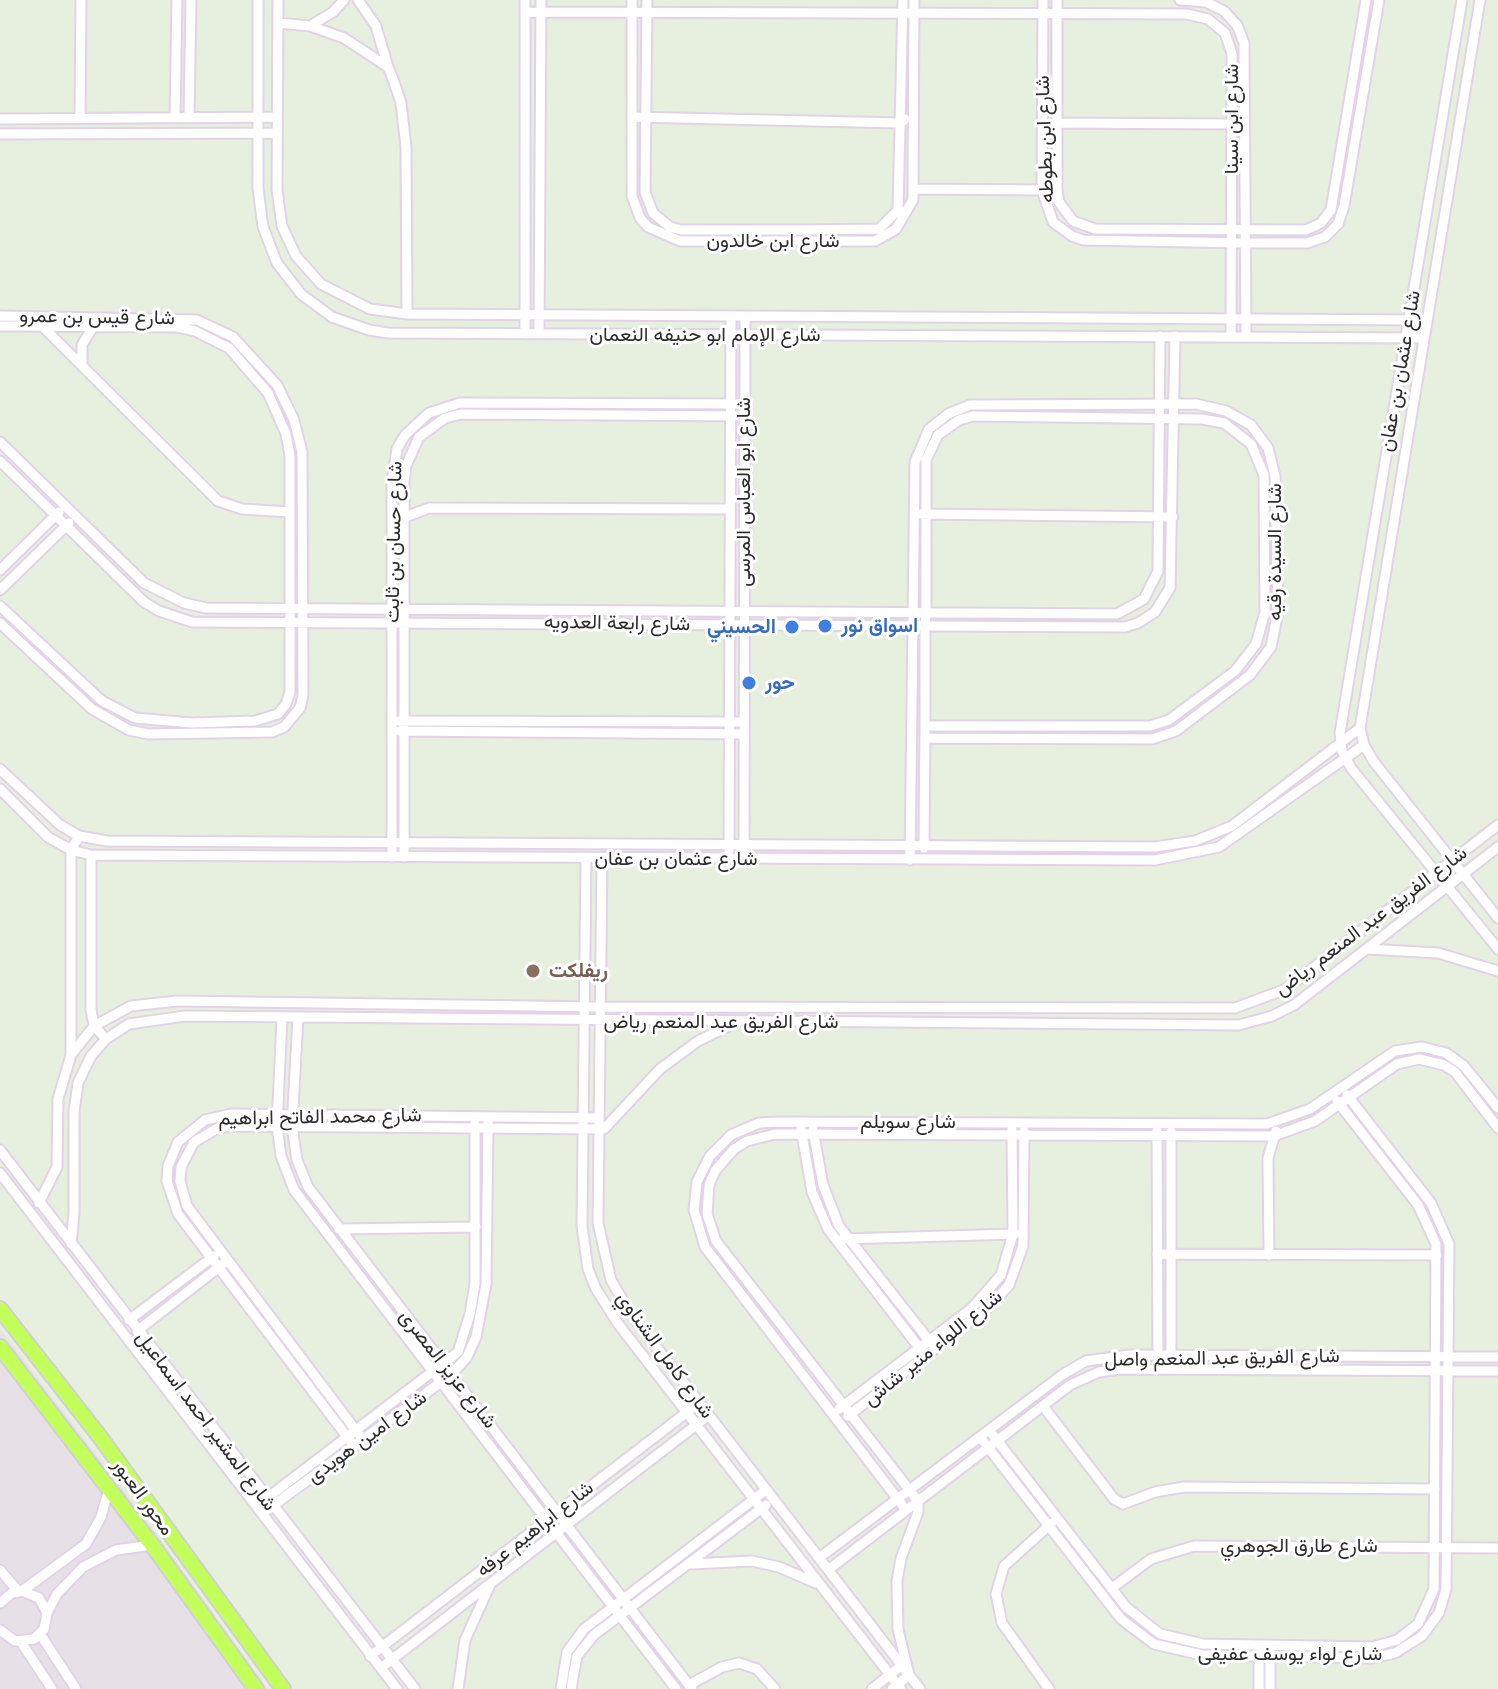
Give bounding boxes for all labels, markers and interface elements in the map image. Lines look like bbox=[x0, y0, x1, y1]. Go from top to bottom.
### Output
street label: شارع ابن سينا bbox=[1220, 64, 1244, 174]
street label: شارع ابن بطوطه bbox=[1031, 75, 1059, 203]
street label: شارع ابن خالدون bbox=[706, 229, 840, 253]
street label: شارع عثمان بن عفان bbox=[1374, 289, 1426, 453]
street label: شارع قيس بن عمرو bbox=[19, 304, 175, 330]
street label: شارع الإمام ابو حنيفه النعمان bbox=[590, 323, 820, 347]
street label: شارع ابو العباس المرسى bbox=[732, 397, 756, 587]
street label: شارع حسان بن ثابت bbox=[381, 461, 407, 623]
street label: شارع السيدة رقيه bbox=[1263, 483, 1287, 621]
street label: شارع رابعة العدويه bbox=[544, 610, 690, 636]
place label: اسواق نور bbox=[841, 614, 918, 638]
place label: الحسيني bbox=[707, 615, 776, 639]
marker: اسواق نور bbox=[816, 617, 834, 635]
marker: الحسيني bbox=[783, 618, 801, 636]
place label: حور bbox=[765, 671, 795, 695]
marker: حور bbox=[740, 674, 758, 692]
street label: شارع الفريق عبد المنعم رياض bbox=[1270, 841, 1472, 1001]
street label: شارع عثمان بن عفان bbox=[594, 847, 758, 871]
place label: ريفلكت bbox=[549, 959, 608, 983]
marker: ريفلكت bbox=[524, 962, 542, 980]
street label: شارع الفريق عبد المنعم رياض bbox=[604, 1010, 838, 1034]
street label: شارع محمد الفاتح ابراهيم bbox=[218, 1103, 422, 1131]
street label: شارع سويلم bbox=[860, 1110, 956, 1134]
street label: شارع اللواء منير شاش bbox=[859, 1285, 1007, 1411]
street label: شارع كامل الشناوي bbox=[611, 1287, 719, 1423]
street label: شارع عزيز المصرى bbox=[394, 1305, 502, 1433]
street label: شارع المشير احمد اسماعيل bbox=[130, 1326, 282, 1516]
street label: شارع الفريق عبد المنعم واصل bbox=[1104, 1344, 1340, 1372]
street label: شارع امين هويدى bbox=[302, 1386, 432, 1488]
street label: محور العبور bbox=[107, 1454, 179, 1540]
street label: شارع ابراهيم عرفه bbox=[472, 1476, 598, 1582]
street label: شارع طارق الجوهري bbox=[1220, 1534, 1378, 1558]
street label: شارع لواء يوسف عفيفى bbox=[1198, 1642, 1382, 1666]

